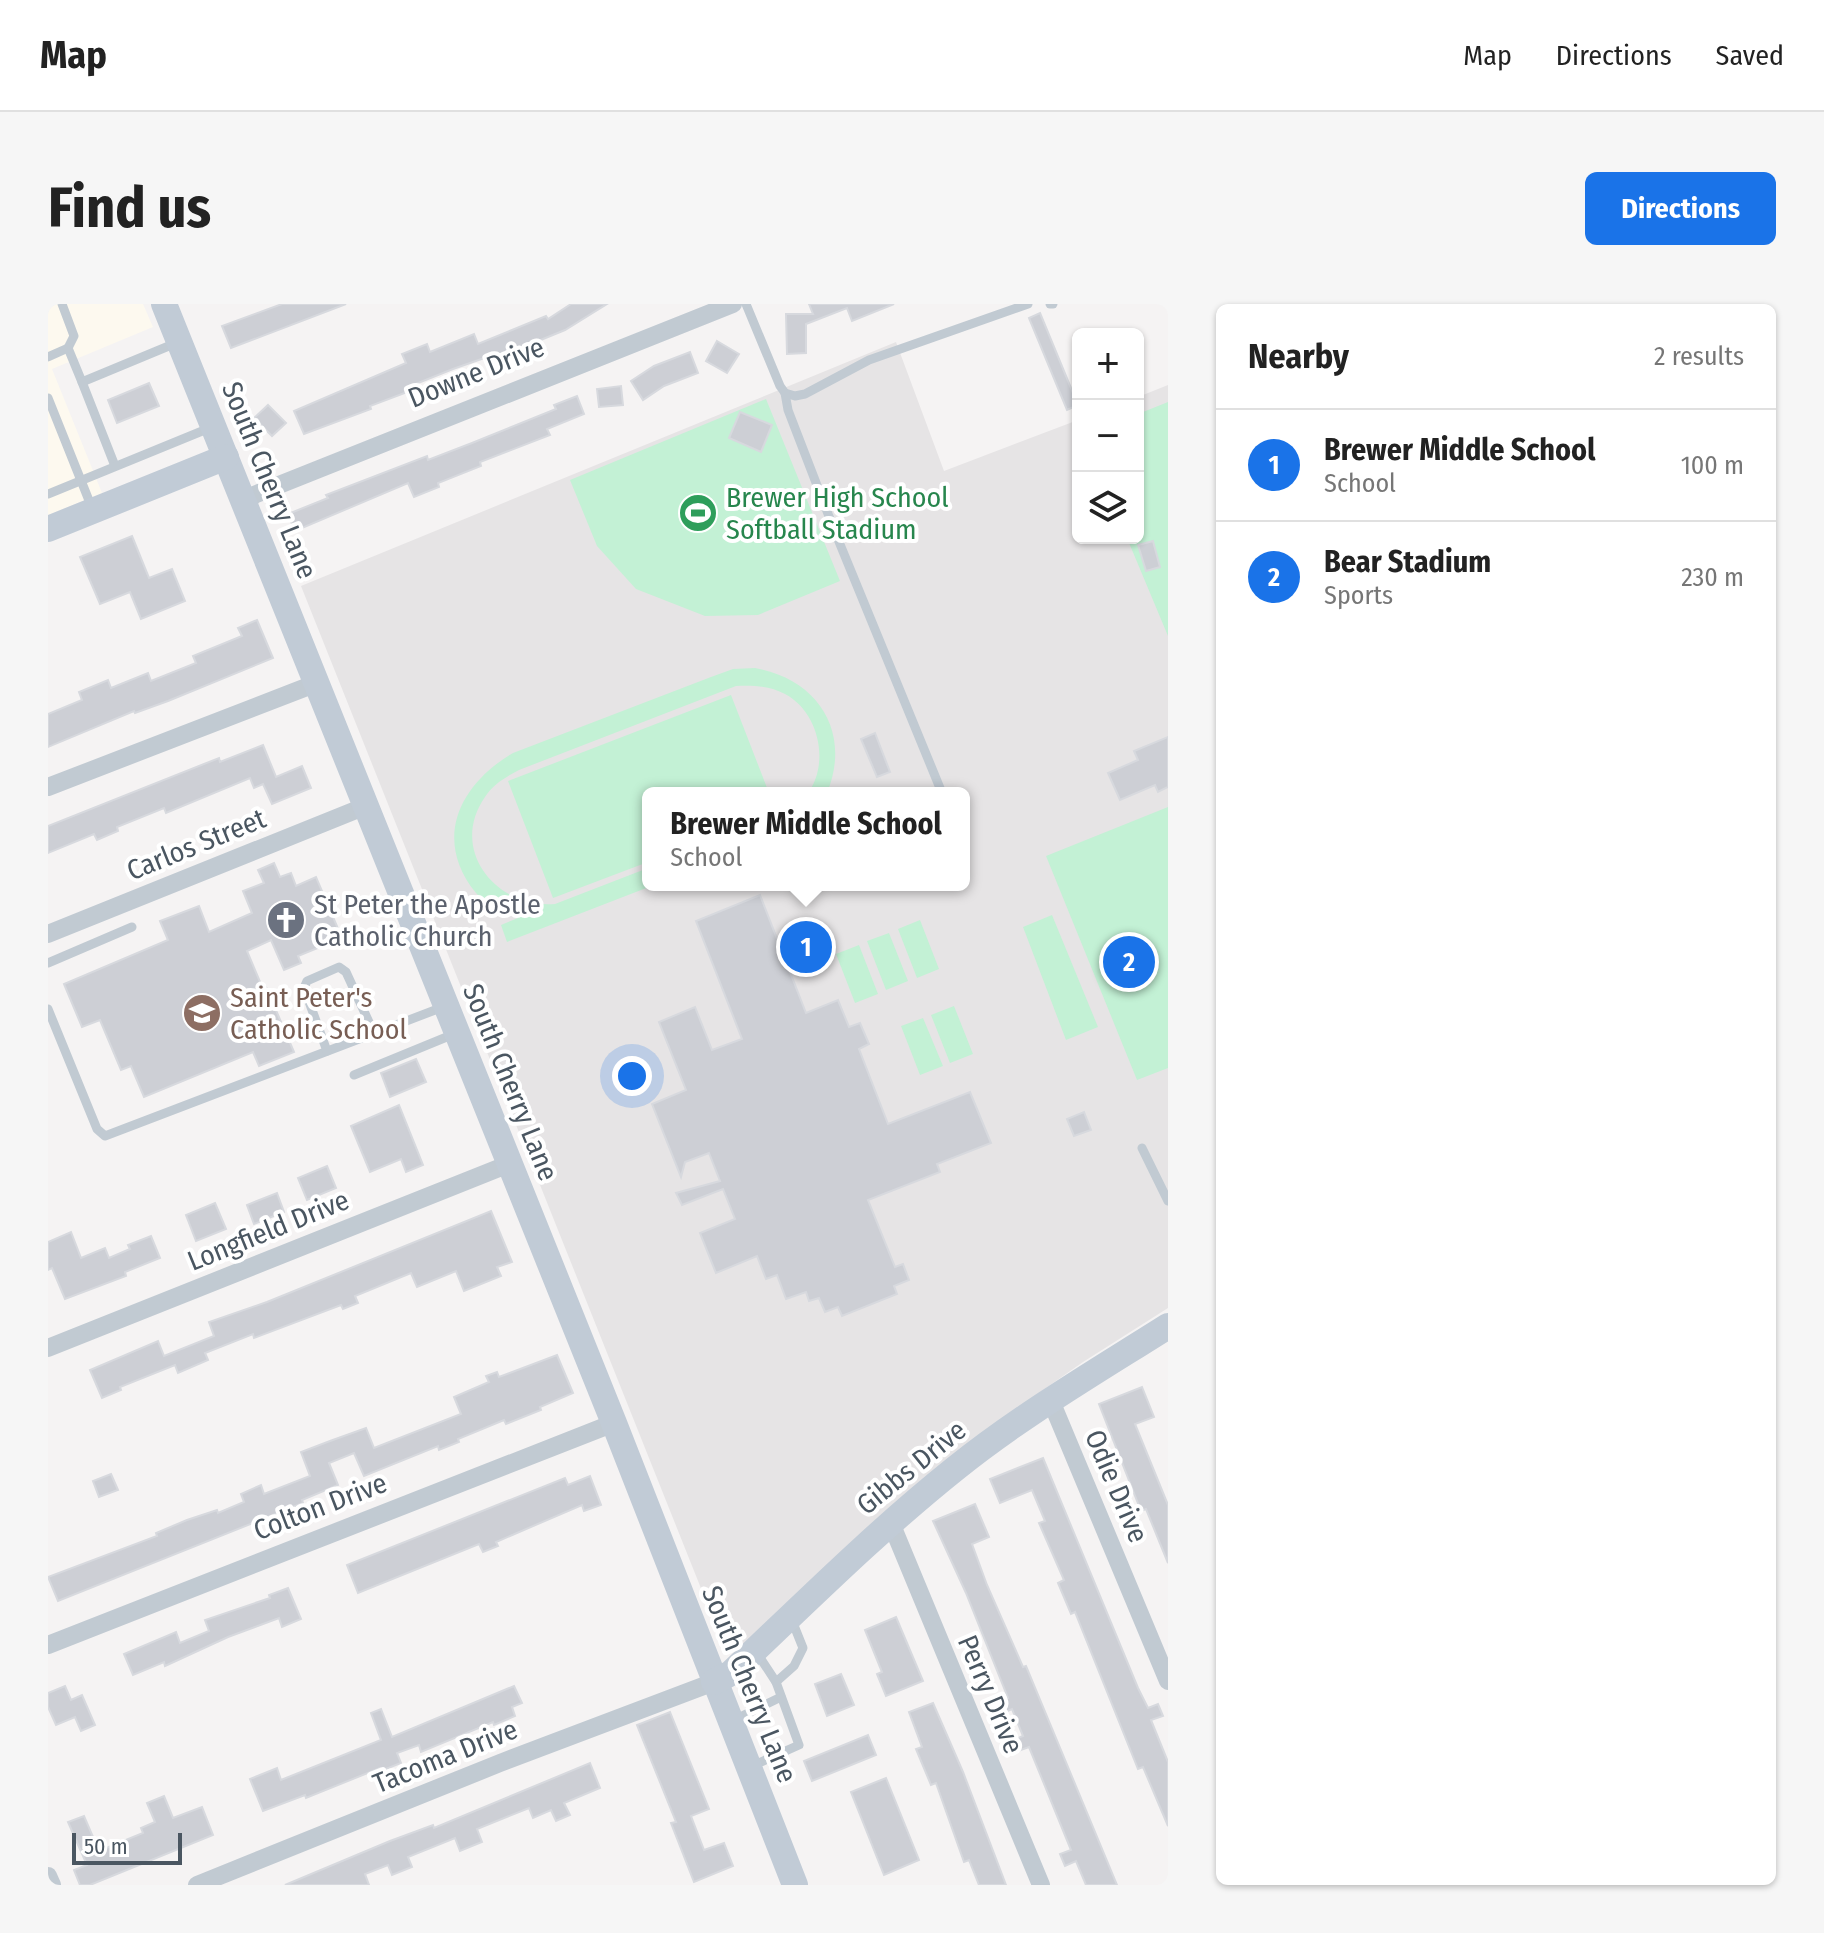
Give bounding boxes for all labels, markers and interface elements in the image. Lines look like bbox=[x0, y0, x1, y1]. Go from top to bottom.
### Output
text: Map bbox=[40, 32, 107, 78]
text: Map bbox=[1463, 39, 1512, 72]
text: Directions bbox=[1556, 39, 1672, 72]
text: Saved bbox=[1716, 39, 1784, 72]
button: Directions bbox=[1585, 172, 1776, 245]
text: Find us bbox=[48, 175, 211, 242]
map controls bbox=[1072, 328, 1144, 544]
button: + bbox=[1072, 328, 1144, 400]
street label: Downe Drive bbox=[403, 330, 549, 415]
text: Nearby bbox=[1248, 336, 1349, 377]
text: 2 results bbox=[1654, 341, 1744, 372]
street label: South Cherry Lane bbox=[215, 377, 324, 583]
button: − bbox=[1072, 400, 1144, 472]
text: Brewer Middle School bbox=[1324, 432, 1595, 468]
text: 1 bbox=[1269, 450, 1280, 481]
text: 100 m bbox=[1681, 450, 1744, 481]
text: School bbox=[1324, 468, 1396, 499]
button: layers bbox=[1072, 472, 1144, 544]
place label: Brewer High School Softball Stadium bbox=[726, 481, 949, 546]
sports icon: Brewer High School Softball Stadium bbox=[677, 492, 719, 534]
text: Bear Stadium bbox=[1324, 544, 1491, 580]
text: 2 bbox=[1268, 562, 1280, 593]
text: 230 m bbox=[1681, 562, 1744, 593]
text: Sports bbox=[1324, 580, 1393, 611]
popup bbox=[642, 787, 970, 891]
street label: Carlos Street bbox=[122, 801, 271, 887]
text: Brewer Middle School bbox=[670, 806, 942, 842]
text: School bbox=[670, 842, 742, 873]
place label: St Peter the Apostle Catholic Church bbox=[314, 888, 541, 953]
church icon: St Peter the Apostle Catholic Church bbox=[265, 899, 307, 941]
pin: 1 bbox=[780, 917, 832, 977]
pin: 2 bbox=[1103, 932, 1155, 992]
street label: South Cherry Lane bbox=[456, 979, 565, 1185]
place label: Saint Peter's Catholic School bbox=[230, 981, 407, 1046]
school or university icon: Saint Peter's Catholic School bbox=[181, 992, 223, 1034]
your location bbox=[612, 1056, 652, 1096]
street label: Longfield Drive bbox=[183, 1183, 354, 1278]
street label: Gibbs Drive bbox=[850, 1413, 972, 1521]
street label: Odie Drive bbox=[1078, 1425, 1155, 1548]
street label: Colton Drive bbox=[249, 1466, 391, 1547]
street label: South Cherry Lane bbox=[695, 1581, 804, 1787]
street label: Perry Drive bbox=[951, 1630, 1030, 1758]
street label: Tacoma Drive bbox=[368, 1713, 522, 1800]
scale bar bbox=[72, 1829, 182, 1865]
text: 50 m bbox=[84, 1833, 128, 1860]

